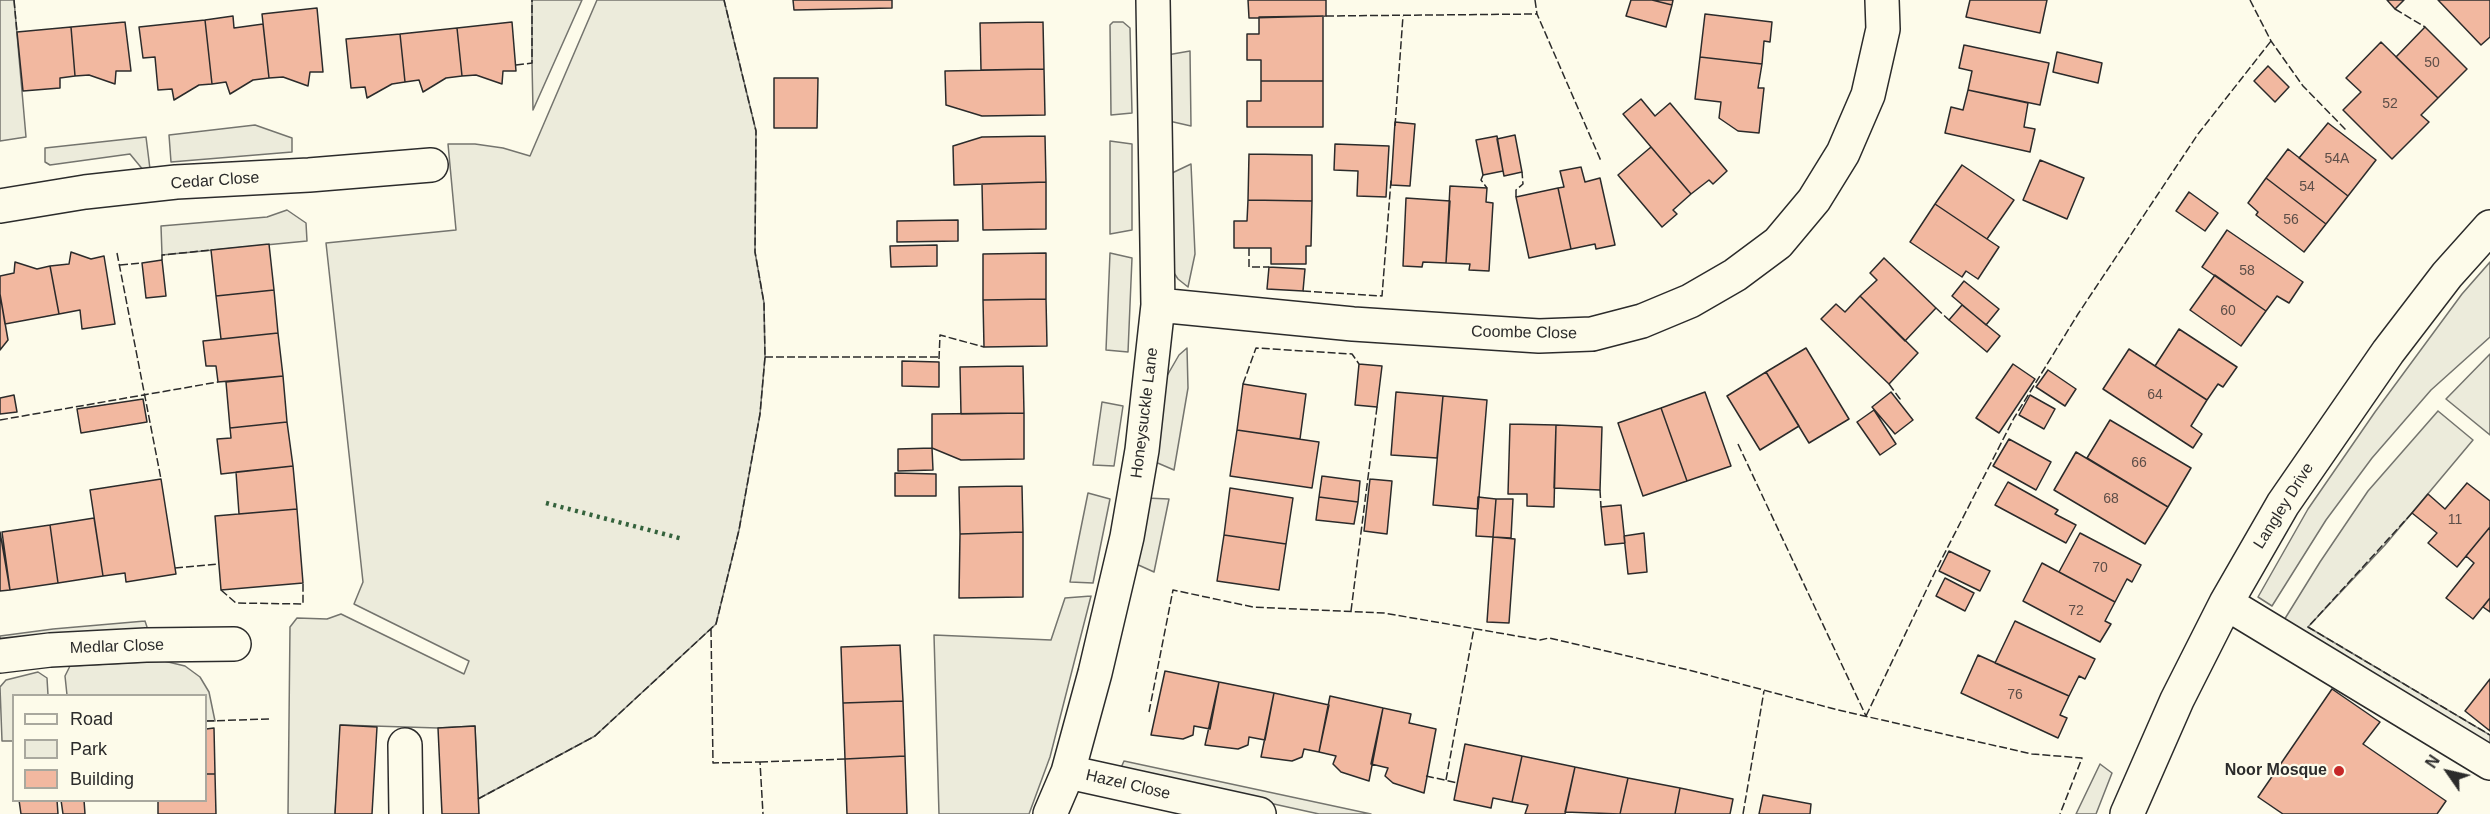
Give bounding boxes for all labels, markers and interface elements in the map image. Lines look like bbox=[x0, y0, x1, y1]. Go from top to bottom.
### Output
house number: 50 bbox=[2424, 55, 2440, 71]
house number: 52 bbox=[2382, 96, 2398, 112]
house number: 54A bbox=[2325, 151, 2349, 167]
street label: Cedar Close bbox=[170, 168, 260, 194]
house number: 54 bbox=[2299, 179, 2315, 195]
house number: 56 bbox=[2283, 212, 2299, 228]
house number: 58 bbox=[2239, 263, 2255, 279]
house number: 60 bbox=[2220, 303, 2236, 319]
street label: Coombe Close bbox=[1471, 322, 1577, 344]
street label: Honeysuckle Lane bbox=[1127, 347, 1163, 479]
house number: 64 bbox=[2147, 387, 2163, 403]
house number: 66 bbox=[2131, 455, 2147, 471]
street label: Langley Drive bbox=[2250, 459, 2318, 553]
house number: 68 bbox=[2103, 491, 2119, 507]
house number: 11 bbox=[2448, 512, 2462, 528]
house number: 70 bbox=[2092, 560, 2108, 576]
house number: 72 bbox=[2068, 603, 2084, 619]
street label: Medlar Close bbox=[70, 636, 164, 658]
house number: 76 bbox=[2007, 687, 2023, 703]
legend bbox=[12, 694, 207, 802]
text: Road bbox=[70, 709, 113, 729]
text: Park bbox=[70, 739, 107, 759]
north arrow bbox=[2418, 742, 2478, 802]
text: N bbox=[2422, 752, 2443, 771]
place label: Noor Mosque bbox=[2225, 761, 2327, 781]
marker: Noor Mosque bbox=[2332, 764, 2346, 778]
street label: Hazel Close bbox=[1084, 766, 1172, 804]
text: Building bbox=[70, 769, 134, 789]

